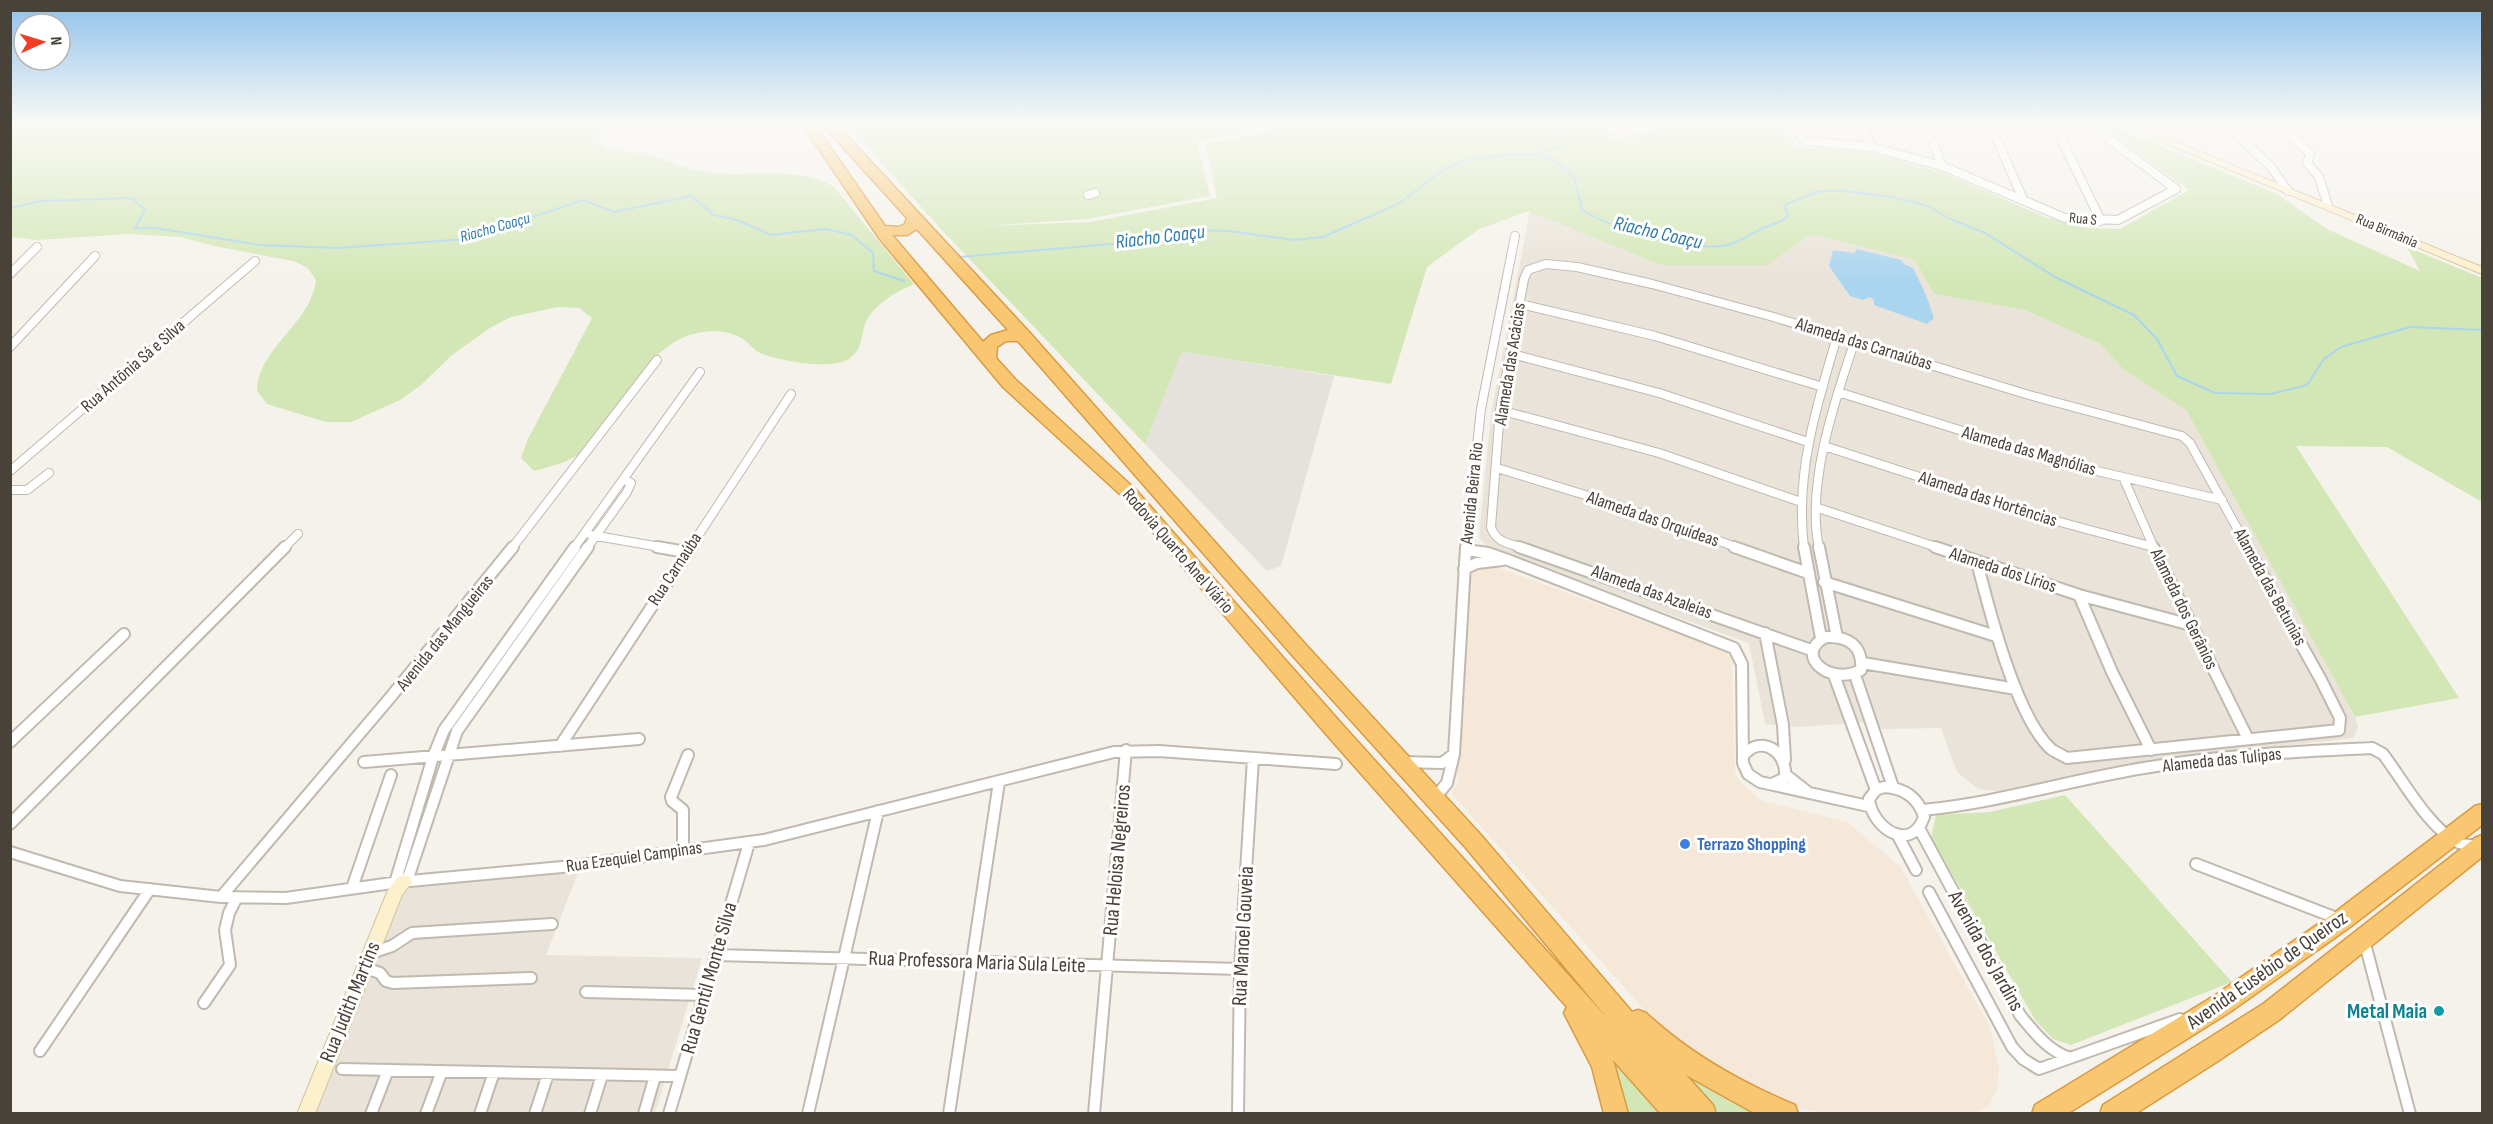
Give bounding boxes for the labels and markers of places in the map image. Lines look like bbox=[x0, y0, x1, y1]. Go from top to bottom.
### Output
place label: Terrazo Shopping bbox=[1697, 834, 1806, 855]
marker: Terrazo Shopping bbox=[1678, 837, 1692, 851]
place label: Metal Maia bbox=[2347, 999, 2427, 1024]
marker: Metal Maia bbox=[2432, 1004, 2446, 1018]

